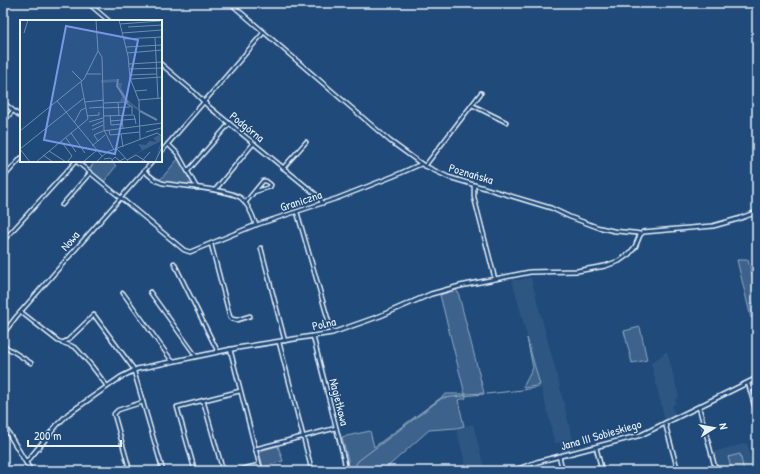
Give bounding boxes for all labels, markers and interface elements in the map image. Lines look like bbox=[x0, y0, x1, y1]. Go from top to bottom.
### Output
inset map bbox=[20, 20, 162, 162]
street label: Podgórna bbox=[226, 107, 269, 146]
street label: Poznańska bbox=[447, 159, 496, 188]
street label: Graniczna bbox=[278, 186, 324, 215]
street label: Nowa bbox=[56, 227, 83, 254]
street label: Polna bbox=[310, 312, 338, 334]
street label: Nagietkowa bbox=[325, 376, 354, 428]
north arrow bbox=[694, 408, 734, 448]
street label: Jana III Sobieskiego bbox=[559, 415, 643, 454]
scale bar bbox=[28, 422, 121, 448]
text: N bbox=[716, 422, 731, 430]
text: 200 m bbox=[34, 427, 61, 444]

